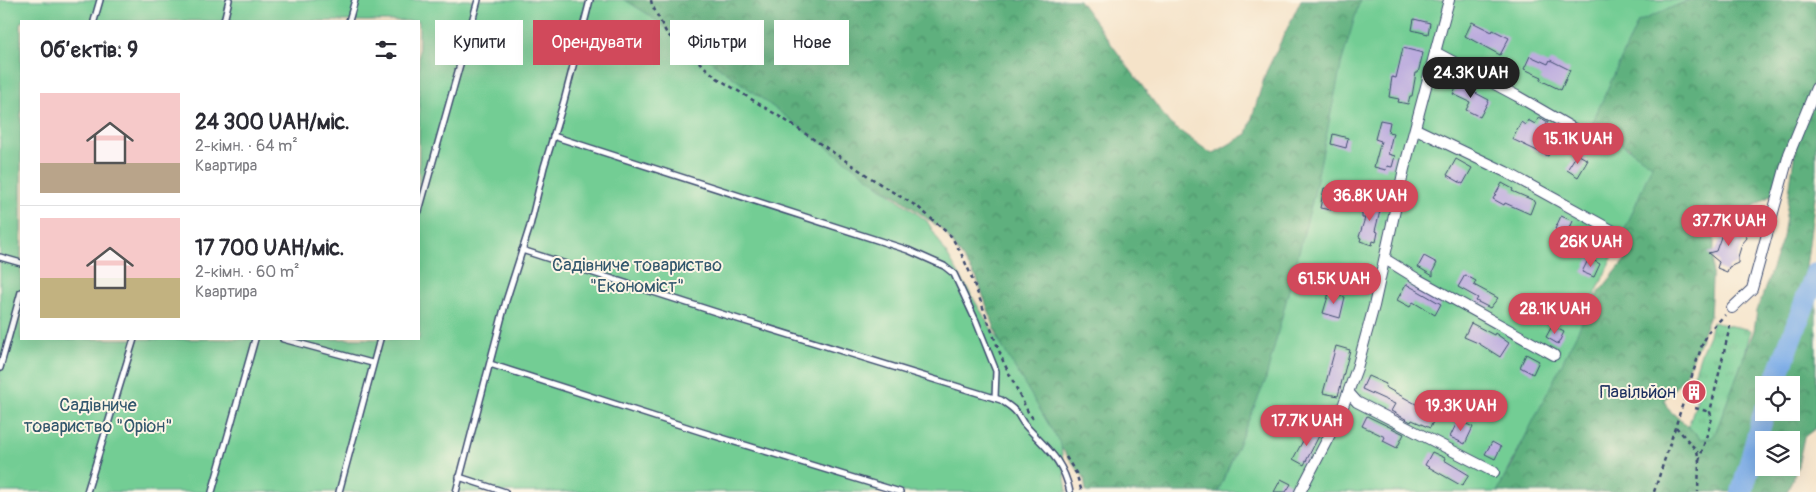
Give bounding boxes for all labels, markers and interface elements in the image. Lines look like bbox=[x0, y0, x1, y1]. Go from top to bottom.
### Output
chip: Купити bbox=[435, 20, 523, 65]
chip: Орендувати bbox=[533, 20, 660, 65]
chip: Фільтри bbox=[670, 20, 764, 65]
chip: Нове bbox=[774, 20, 849, 65]
icon: filters bbox=[372, 36, 400, 64]
text: Об’єктів: 9 bbox=[40, 37, 138, 64]
pin: 24.3K UAH bbox=[1414, 56, 1528, 99]
text: 24.3K UAH bbox=[1434, 63, 1508, 83]
text: 24 300 UAH/міс. bbox=[195, 109, 350, 136]
icon: home bbox=[80, 113, 140, 173]
pin: 15.1K UAH bbox=[1521, 122, 1635, 165]
text: 15.1K UAH bbox=[1544, 129, 1612, 149]
text: 2-кімн. · 64 m² bbox=[195, 136, 298, 156]
text: Квартира bbox=[195, 156, 257, 176]
pin: 36.8K UAH bbox=[1313, 180, 1427, 222]
text: 36.8K UAH bbox=[1333, 186, 1407, 206]
pin: 37.7K UAH bbox=[1672, 204, 1786, 247]
text: 37.7K UAH bbox=[1692, 211, 1766, 231]
pin: 26K UAH bbox=[1545, 226, 1637, 268]
text: 26K UAH bbox=[1560, 232, 1622, 252]
text: 17 700 UAH/міс. bbox=[195, 235, 344, 262]
icon: home bbox=[80, 238, 140, 298]
park label: Садівниче товариство "Економіст" bbox=[552, 254, 722, 298]
text: 2-кімн. · 60 m² bbox=[195, 262, 299, 282]
pin: 61.5K UAH bbox=[1277, 262, 1391, 305]
text: 61.5K UAH bbox=[1298, 269, 1370, 289]
text: Квартира bbox=[195, 282, 257, 302]
pin: 28.1K UAH bbox=[1498, 292, 1612, 335]
text: 28.1K UAH bbox=[1520, 299, 1591, 319]
map controls bbox=[1755, 376, 1800, 476]
button: locate bbox=[1755, 376, 1800, 421]
building icon: Павільйон bbox=[1681, 379, 1707, 405]
place label: Павільйон bbox=[1600, 381, 1676, 404]
pin: 19.3K UAH bbox=[1404, 390, 1518, 432]
park label: Садівниче товариство "Оріон" bbox=[23, 394, 173, 438]
text: 19.3K UAH bbox=[1425, 396, 1497, 416]
pin: 17.7K UAH bbox=[1250, 404, 1364, 447]
text: 17.7K UAH bbox=[1272, 411, 1342, 431]
button: layers bbox=[1755, 431, 1800, 476]

